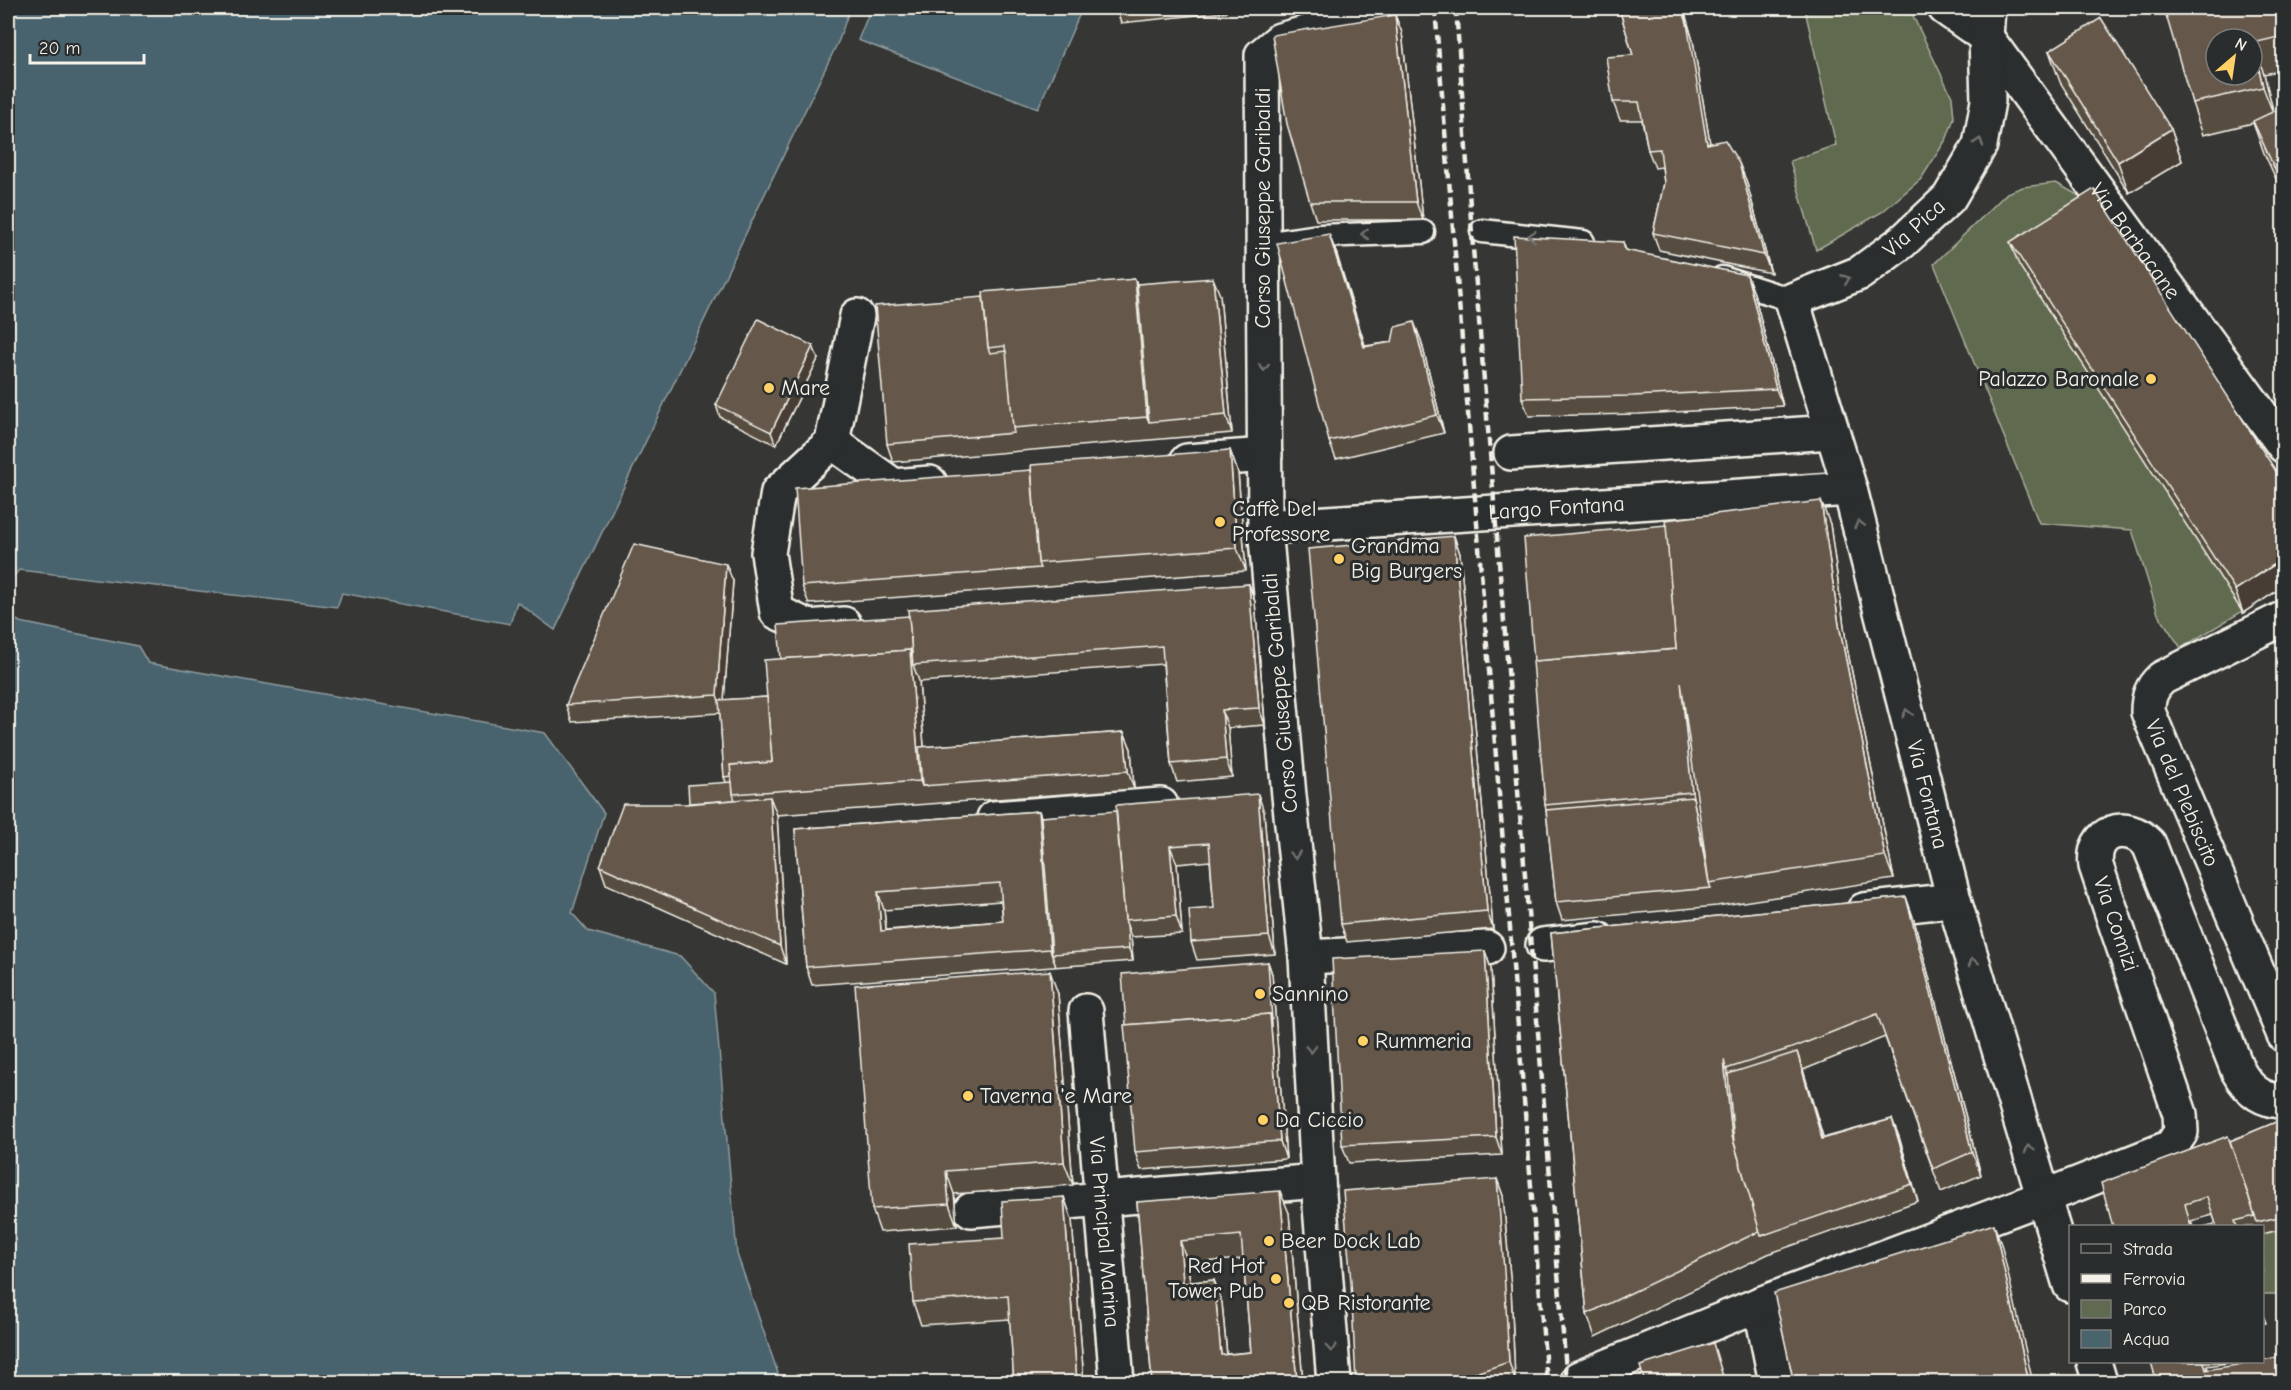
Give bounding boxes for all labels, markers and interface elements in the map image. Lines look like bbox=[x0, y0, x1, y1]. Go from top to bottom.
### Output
scale bar bbox=[30, 27, 144, 65]
north arrow bbox=[2204, 27, 2264, 87]
text: N bbox=[2232, 34, 2250, 55]
text: 20 m bbox=[39, 38, 80, 59]
street label: Corso Giuseppe Garibaldi bbox=[1250, 87, 1276, 329]
one-way arrow bbox=[1972, 137, 1984, 148]
street label: Via Barbacane bbox=[2084, 178, 2186, 305]
street label: Via Pica bbox=[1878, 193, 1950, 263]
one-way arrow bbox=[1360, 228, 1369, 241]
one-way arrow bbox=[1528, 230, 1537, 243]
one-way arrow bbox=[1841, 273, 1851, 286]
one-way arrow bbox=[1258, 363, 1270, 372]
place label: Palazzo Baronale bbox=[1978, 366, 2139, 392]
marker: Palazzo Baronale bbox=[2144, 372, 2158, 386]
place label: Mare bbox=[781, 375, 830, 401]
marker: Mare bbox=[762, 381, 776, 395]
street label: Largo Fontana bbox=[1487, 491, 1625, 525]
place label: Caffè Del Professore bbox=[1232, 496, 1330, 547]
marker: Caffè Del Professore bbox=[1213, 515, 1227, 529]
one-way arrow bbox=[1853, 519, 1866, 529]
place label: Grandma Big Burgers bbox=[1351, 533, 1462, 584]
marker: Grandma Big Burgers bbox=[1332, 552, 1346, 566]
street label: Corso Giuseppe Garibaldi bbox=[1257, 572, 1303, 814]
one-way arrow bbox=[1901, 708, 1914, 718]
street label: Via del Plebiscito bbox=[2140, 716, 2225, 871]
street label: Via Fontana bbox=[1901, 738, 1954, 852]
one-way arrow bbox=[1288, 850, 1301, 859]
street label: Via Comizi bbox=[2088, 873, 2144, 975]
one-way arrow bbox=[1968, 957, 1980, 968]
place label: Sannino bbox=[1272, 981, 1349, 1007]
marker: Sannino bbox=[1253, 987, 1267, 1001]
place label: Rummeria bbox=[1375, 1028, 1472, 1054]
marker: Rummeria bbox=[1356, 1034, 1370, 1048]
one-way arrow bbox=[1304, 1044, 1317, 1053]
place label: Taverna 'e Mare bbox=[980, 1083, 1132, 1109]
marker: Taverna 'e Mare bbox=[961, 1089, 975, 1103]
place label: Da Ciccio bbox=[1275, 1107, 1364, 1133]
marker: Da Ciccio bbox=[1256, 1113, 1270, 1127]
street label: Via Principal Marina bbox=[1084, 1136, 1125, 1329]
one-way arrow bbox=[2024, 1144, 2036, 1155]
legend bbox=[2069, 1225, 2264, 1363]
place label: Beer Dock Lab bbox=[1281, 1228, 1421, 1254]
marker: Beer Dock Lab bbox=[1262, 1234, 1276, 1248]
text: Strada bbox=[2123, 1239, 2173, 1260]
place label: Red Hot Tower Pub bbox=[1168, 1253, 1265, 1304]
text: Ferrovia bbox=[2123, 1269, 2186, 1290]
marker: Red Hot Tower Pub bbox=[1269, 1272, 1283, 1286]
place label: QB Ristorante bbox=[1301, 1290, 1431, 1316]
marker: QB Ristorante bbox=[1282, 1296, 1296, 1310]
text: Parco bbox=[2123, 1299, 2166, 1320]
text: Acqua bbox=[2123, 1329, 2170, 1350]
one-way arrow bbox=[1324, 1344, 1337, 1353]

